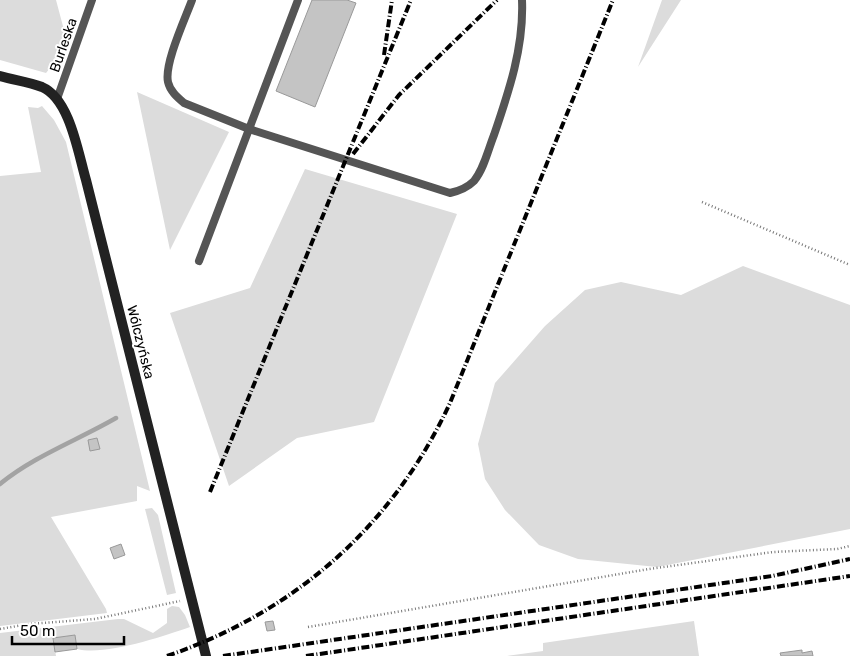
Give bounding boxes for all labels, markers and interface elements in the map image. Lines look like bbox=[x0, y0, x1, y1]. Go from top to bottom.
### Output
street label: Burleska bbox=[46, 16, 81, 75]
street label: Wólczyńska bbox=[123, 304, 158, 381]
scale bar bbox=[12, 614, 125, 646]
text: 50 m bbox=[20, 622, 55, 640]

